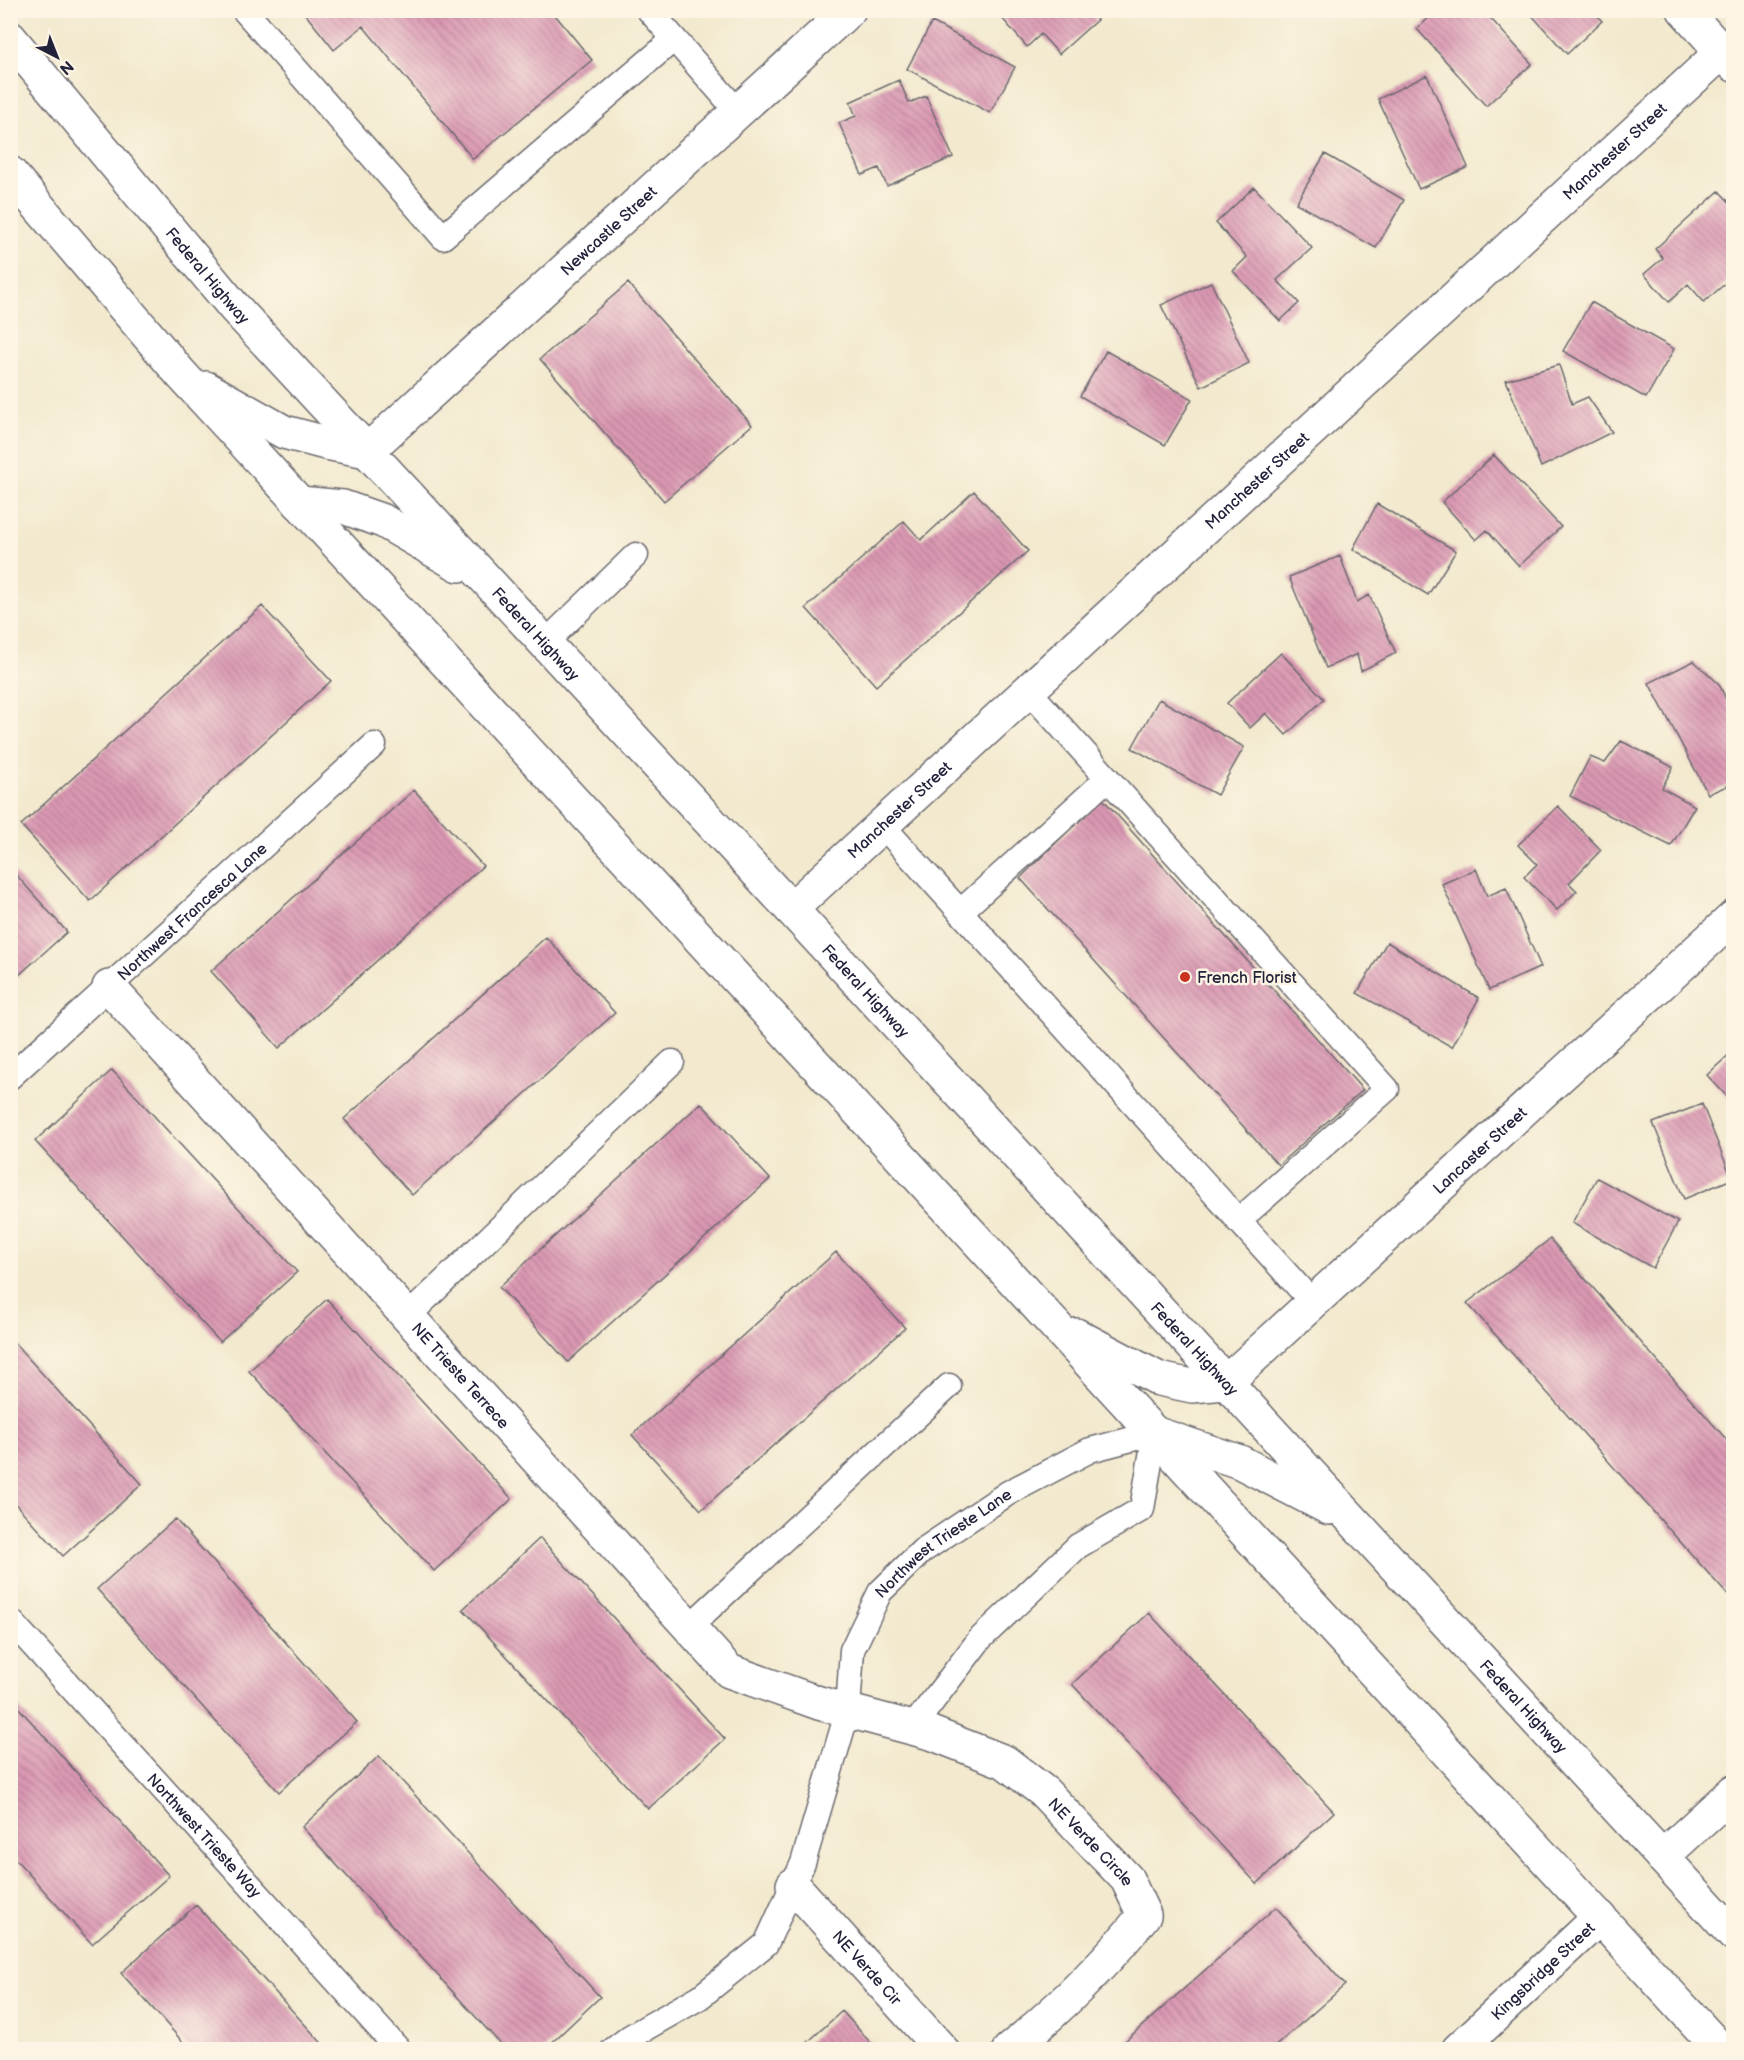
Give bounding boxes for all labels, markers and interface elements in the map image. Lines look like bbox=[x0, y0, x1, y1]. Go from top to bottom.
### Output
north arrow bbox=[27, 27, 87, 87]
text: N bbox=[55, 56, 77, 78]
street label: Manchester Street bbox=[1559, 100, 1671, 205]
street label: Newcastle Street bbox=[557, 183, 661, 280]
street label: Federal Highway bbox=[161, 224, 253, 329]
street label: Manchester Street bbox=[1202, 429, 1314, 534]
street label: Federal Highway bbox=[487, 584, 583, 686]
street label: Manchester Street bbox=[844, 758, 956, 863]
street label: Northwest Francesca Lane bbox=[114, 839, 272, 985]
street label: Federal Highway bbox=[817, 941, 913, 1043]
place label: French Florist bbox=[1197, 969, 1297, 988]
marker: French Florist bbox=[1178, 970, 1192, 984]
street label: Lancaster Street bbox=[1430, 1104, 1531, 1199]
street label: Federal Highway bbox=[1146, 1299, 1242, 1401]
street label: NE Trieste Terrece bbox=[407, 1319, 513, 1433]
street label: Northwest Trieste Lane bbox=[872, 1485, 1016, 1602]
street label: Federal Highway bbox=[1475, 1657, 1571, 1758]
street label: Northwest Trieste Way bbox=[142, 1770, 265, 1903]
street label: NE Verde Circle bbox=[1044, 1795, 1137, 1890]
street label: Kingsbridge Street bbox=[1488, 1919, 1599, 2025]
street label: NE Verde Cir bbox=[828, 1927, 905, 2010]

